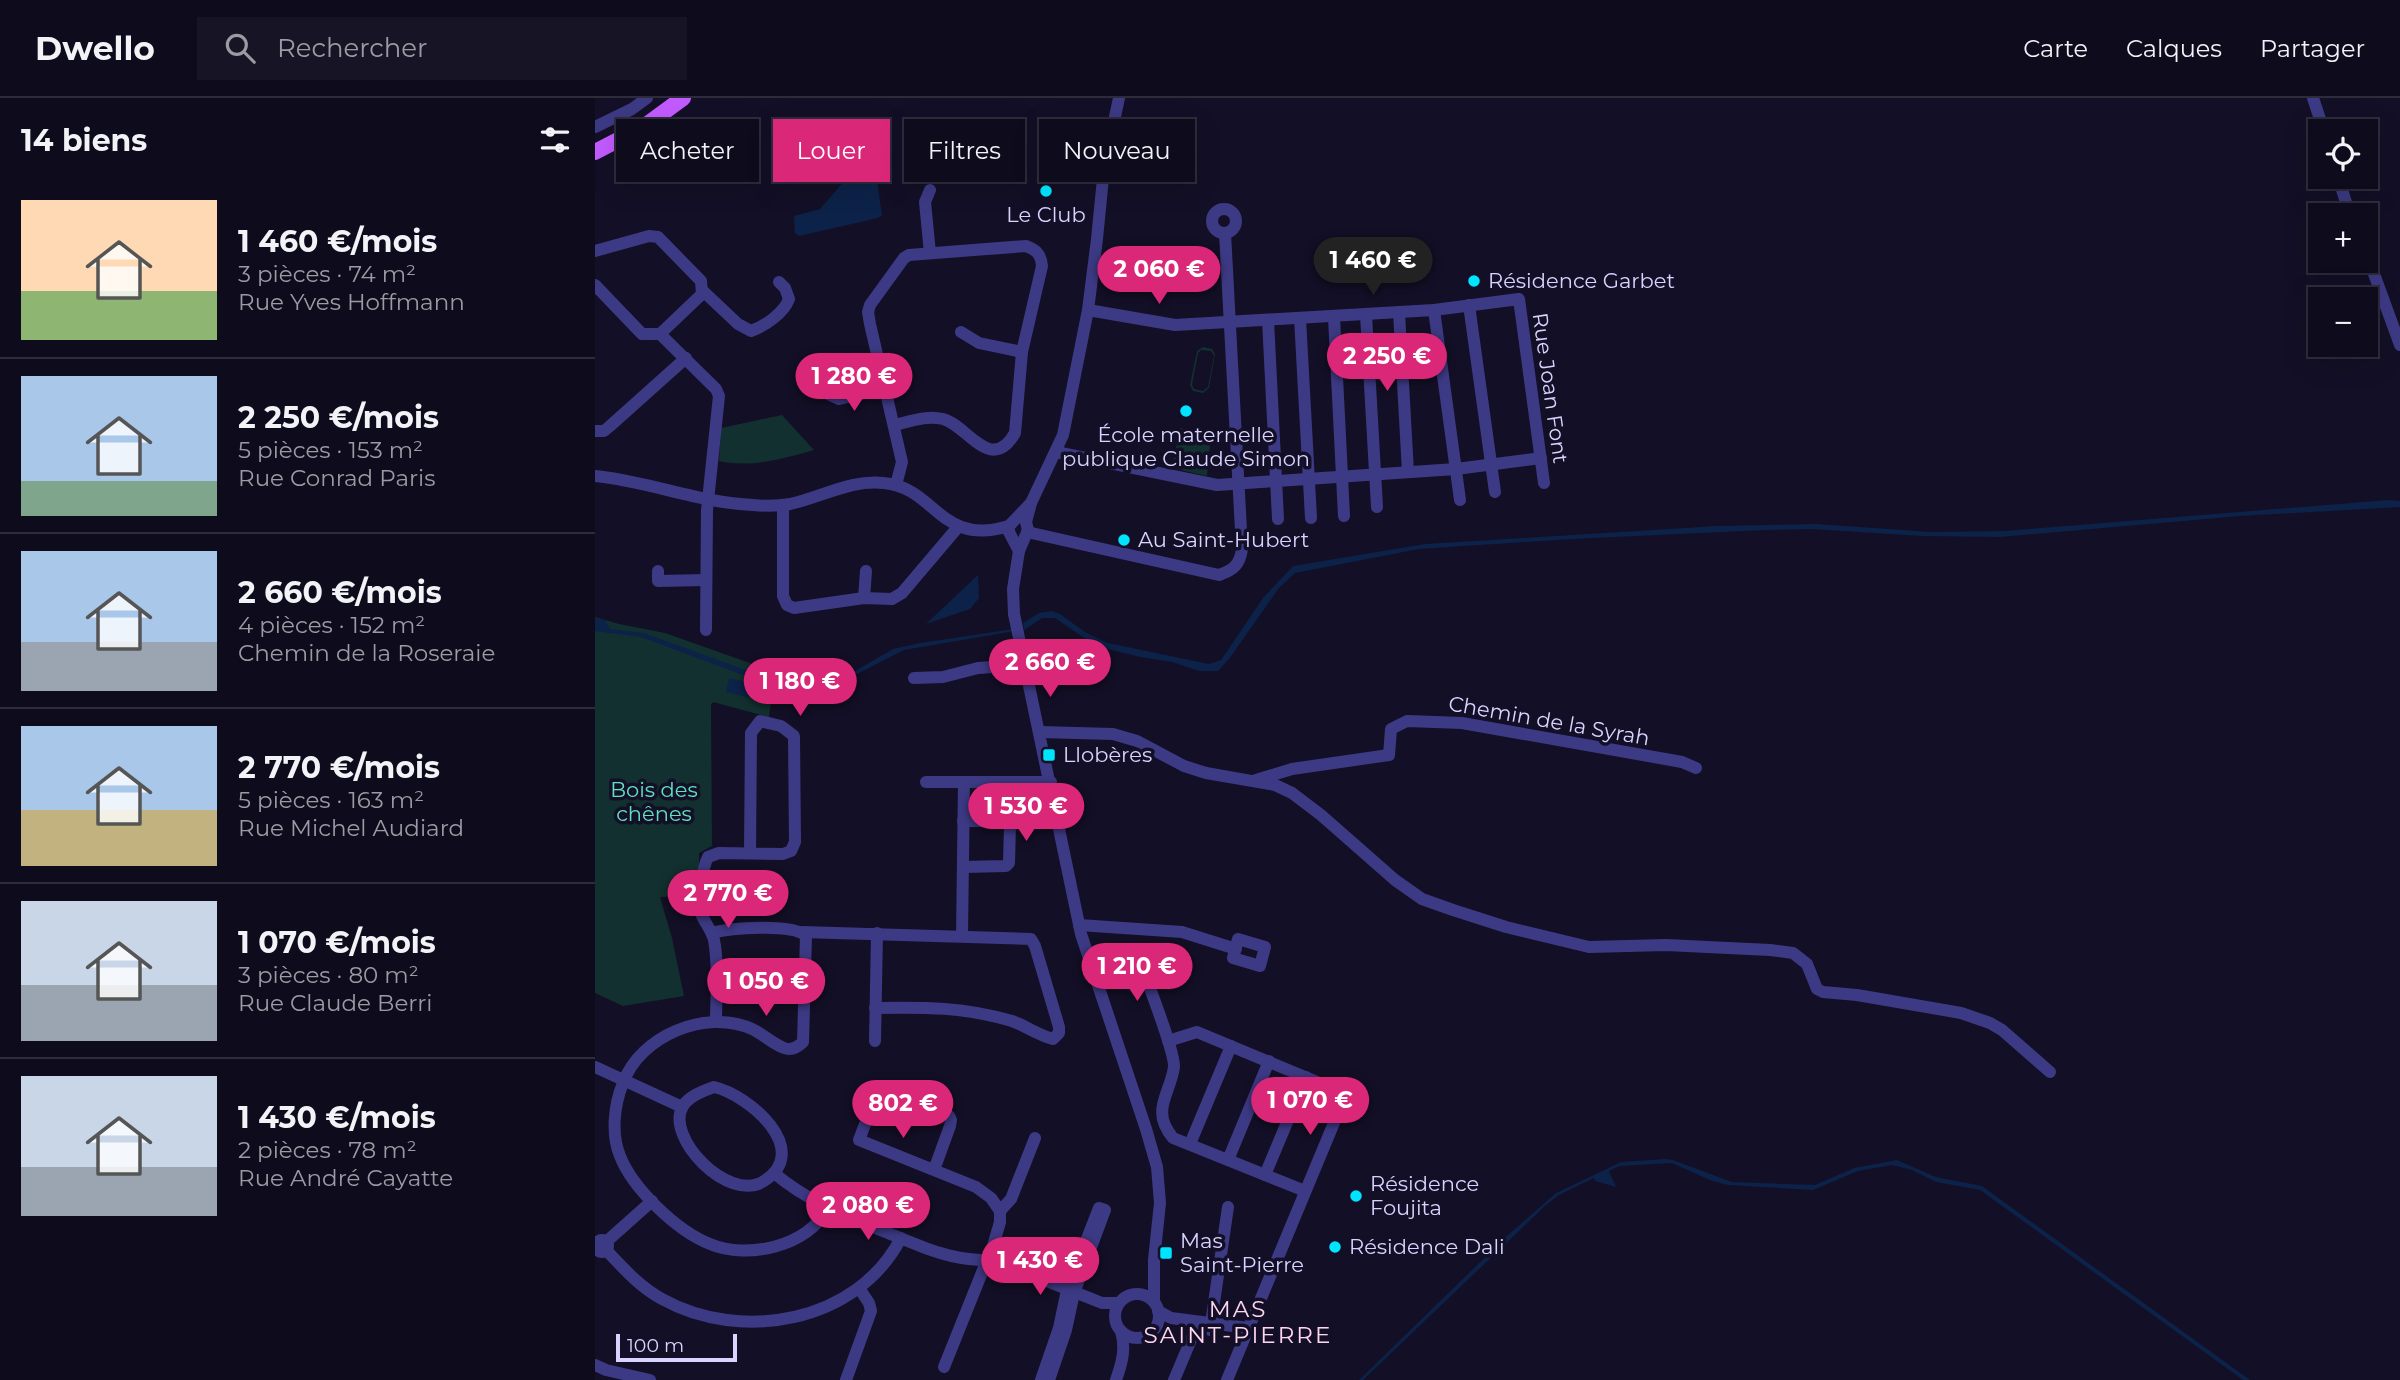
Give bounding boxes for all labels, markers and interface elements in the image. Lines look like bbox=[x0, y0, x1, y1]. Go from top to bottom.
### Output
search box bbox=[197, 17, 687, 80]
text: Dwello bbox=[35, 28, 155, 68]
icon: search bbox=[221, 29, 259, 67]
text: Rechercher bbox=[277, 32, 427, 64]
text: Carte bbox=[2023, 34, 2088, 63]
text: Calques bbox=[2126, 34, 2222, 63]
text: Partager bbox=[2260, 34, 2365, 63]
chip: Acheter bbox=[616, 119, 759, 182]
chip: Louer bbox=[773, 119, 890, 182]
chip: Filtres bbox=[904, 119, 1025, 182]
chip: Nouveau bbox=[1039, 119, 1195, 182]
map controls bbox=[2308, 119, 2378, 357]
button: locate bbox=[2308, 119, 2378, 189]
icon: filters bbox=[536, 121, 574, 159]
text: 14 biens bbox=[21, 122, 147, 159]
marker: Le Club bbox=[1038, 183, 1054, 199]
place label: Le Club bbox=[1006, 202, 1086, 227]
button: + bbox=[2308, 203, 2378, 273]
text: 1 460 €/mois bbox=[238, 223, 437, 260]
icon: home bbox=[77, 228, 161, 312]
pin: 1 460 € bbox=[1308, 238, 1438, 297]
pin: 2 060 € bbox=[1094, 246, 1224, 306]
text: 1 460 € bbox=[1330, 246, 1416, 274]
text: 2 060 € bbox=[1113, 255, 1205, 283]
text: 3 pièces · 74 m² bbox=[238, 260, 416, 288]
place label: Résidence Garbet bbox=[1488, 268, 1675, 293]
marker: Résidence Garbet bbox=[1466, 273, 1482, 289]
button: − bbox=[2308, 287, 2378, 357]
text: Rue Yves Hoffmann bbox=[238, 288, 465, 316]
street label: Rue Joan Font bbox=[1528, 311, 1573, 465]
pin: 2 250 € bbox=[1322, 334, 1452, 393]
text: 2 250 € bbox=[1343, 342, 1431, 370]
pin: 1 280 € bbox=[789, 354, 919, 413]
text: 1 280 € bbox=[811, 362, 897, 390]
text: 2 250 €/mois bbox=[238, 399, 439, 436]
marker: École maternelle publique Claude Simon bbox=[1178, 403, 1194, 419]
icon: home bbox=[77, 404, 161, 488]
place label: École maternelle publique Claude Simon bbox=[1062, 422, 1310, 471]
text: 5 pièces · 153 m² bbox=[238, 436, 423, 464]
text: Rue Conrad Paris bbox=[238, 464, 435, 492]
place label: Au Saint-Hubert bbox=[1138, 527, 1309, 552]
marker: Au Saint-Hubert bbox=[1116, 532, 1132, 548]
text: 2 660 €/mois bbox=[238, 574, 442, 611]
icon: home bbox=[77, 579, 161, 663]
text: 4 pièces · 152 m² bbox=[238, 611, 425, 639]
text: Chemin de la Roseraie bbox=[238, 639, 495, 667]
pin: 2 660 € bbox=[985, 640, 1115, 699]
text: 2 660 € bbox=[1005, 648, 1095, 676]
pin: 1 180 € bbox=[735, 658, 865, 718]
text: 1 180 € bbox=[760, 667, 840, 695]
street label: Chemin de la Syrah bbox=[1447, 691, 1652, 751]
place label: Llobères bbox=[1063, 742, 1152, 767]
marker: Llobères bbox=[1041, 747, 1057, 763]
text: 2 770 €/mois bbox=[238, 749, 440, 786]
icon: home bbox=[77, 754, 161, 838]
park label: Bois des chênes bbox=[610, 777, 698, 826]
pin: 1 530 € bbox=[961, 784, 1091, 843]
text: 5 pièces · 163 m² bbox=[238, 786, 424, 814]
text: 1 530 € bbox=[984, 792, 1068, 820]
text: Rue Michel Audiard bbox=[238, 814, 464, 842]
pin: 2 770 € bbox=[663, 870, 793, 930]
text: 2 770 € bbox=[684, 879, 772, 907]
text: 1 070 €/mois bbox=[238, 924, 436, 961]
icon: home bbox=[77, 929, 161, 1013]
pin: 1 210 € bbox=[1072, 944, 1202, 1003]
text: 1 210 € bbox=[1098, 952, 1176, 980]
pin: 1 050 € bbox=[701, 958, 831, 1018]
text: 3 pièces · 80 m² bbox=[238, 961, 419, 989]
text: 1 050 € bbox=[723, 967, 809, 995]
text: Rue Claude Berri bbox=[238, 989, 433, 1017]
pin: 1 070 € bbox=[1245, 1077, 1375, 1137]
pin: 802 € bbox=[854, 1080, 952, 1140]
text: 1 070 € bbox=[1267, 1086, 1353, 1114]
text: 802 € bbox=[868, 1089, 938, 1117]
text: 1 430 €/mois bbox=[238, 1099, 436, 1136]
icon: home bbox=[77, 1104, 161, 1188]
text: 2 pièces · 78 m² bbox=[238, 1136, 417, 1164]
text: Rue André Cayatte bbox=[238, 1164, 453, 1192]
place label: Résidence Foujita bbox=[1370, 1171, 1479, 1220]
pin: 2 080 € bbox=[803, 1182, 933, 1242]
marker: Résidence Foujita bbox=[1348, 1188, 1364, 1204]
text: 2 080 € bbox=[822, 1191, 914, 1219]
place label: Mas Saint-Pierre bbox=[1180, 1228, 1304, 1277]
place label: Résidence Dali bbox=[1349, 1234, 1505, 1259]
pin: 1 430 € bbox=[975, 1238, 1105, 1297]
marker: Résidence Dali bbox=[1327, 1239, 1343, 1255]
marker: Mas Saint-Pierre bbox=[1158, 1245, 1174, 1261]
text: 1 430 € bbox=[997, 1246, 1083, 1274]
district label: MAS SAINT-PIERRE bbox=[1144, 1295, 1332, 1349]
scale bar bbox=[616, 1331, 737, 1363]
text: 100 m bbox=[627, 1334, 684, 1357]

